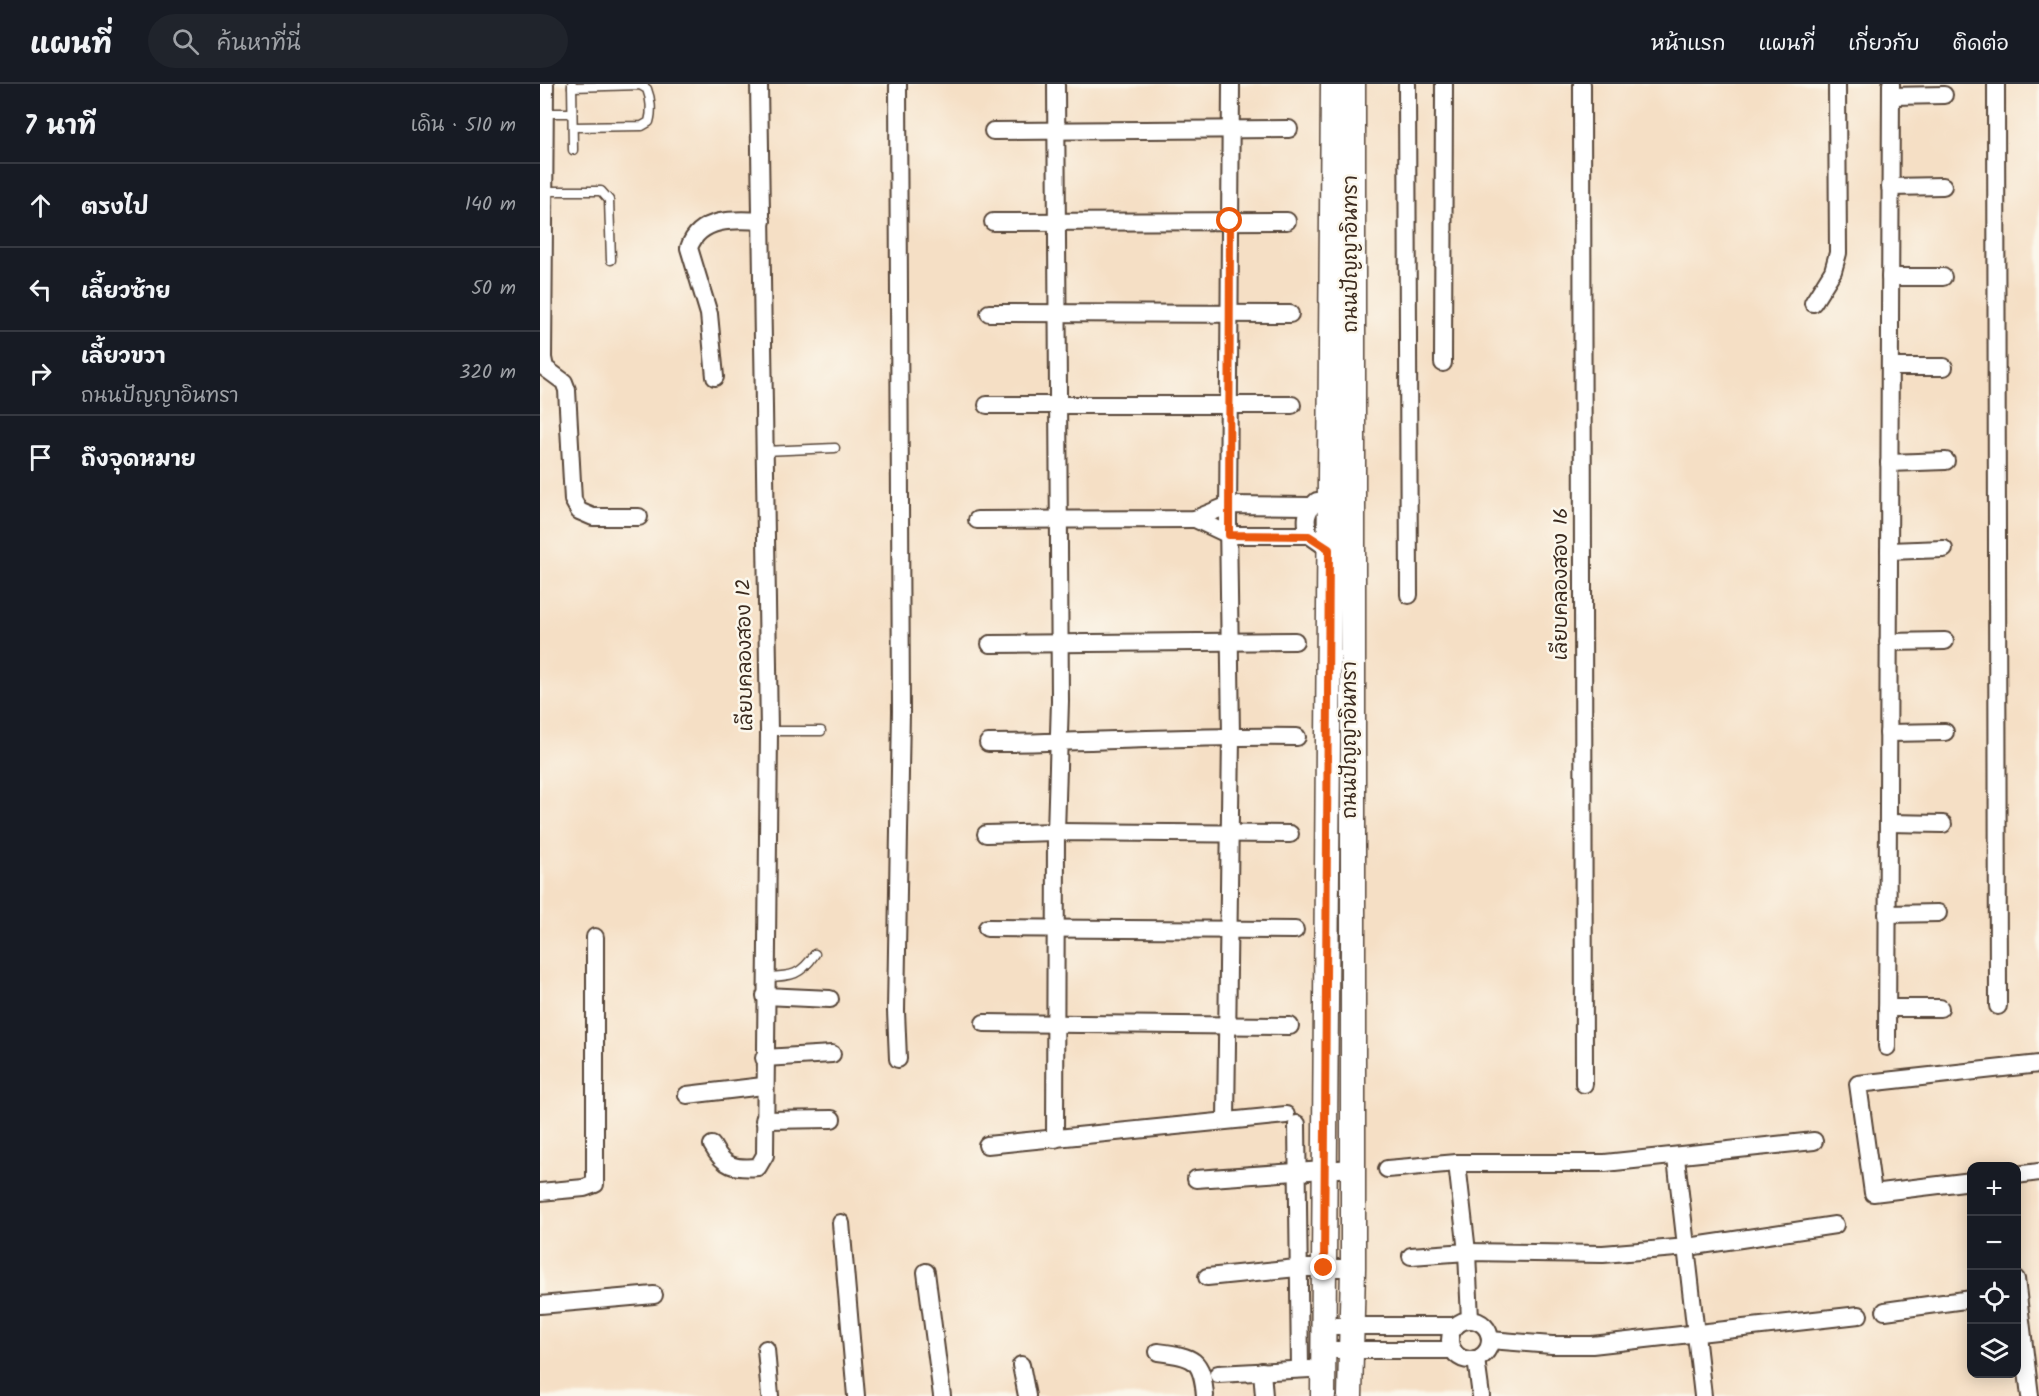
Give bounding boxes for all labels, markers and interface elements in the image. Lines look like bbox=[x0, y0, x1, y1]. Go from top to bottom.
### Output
search box bbox=[148, 14, 568, 68]
text: แผนที่ bbox=[30, 23, 112, 68]
icon: search bbox=[169, 25, 202, 58]
text: ค้นหาที่นี่ bbox=[217, 27, 301, 62]
text: หน้าแรก bbox=[1651, 28, 1726, 61]
text: แผนที่ bbox=[1759, 28, 1815, 61]
text: เกี่ยวกับ bbox=[1848, 28, 1920, 61]
text: ติดต่อ bbox=[1953, 28, 2009, 61]
text: 7 นาที bbox=[24, 106, 96, 148]
text: เดิน · 510 m bbox=[411, 110, 516, 142]
street label: ถนนปัญญาอินทรา bbox=[1336, 175, 1368, 333]
icon: ahead bbox=[24, 189, 57, 222]
text: 140 m bbox=[465, 189, 516, 221]
text: ตรงไป bbox=[81, 191, 149, 226]
route start bbox=[1216, 207, 1242, 233]
icon: left bbox=[24, 273, 57, 306]
text: 50 m bbox=[471, 273, 516, 305]
text: เลี้ยวซ้าย bbox=[81, 275, 171, 310]
text: เลี้ยวขวา bbox=[81, 340, 165, 375]
icon: right bbox=[24, 357, 57, 390]
text: 320 m bbox=[459, 357, 516, 389]
text: ถนนปัญญาอินทรา bbox=[81, 381, 239, 413]
icon: arrive bbox=[24, 441, 57, 474]
text: ถึงจุดหมาย bbox=[81, 443, 196, 478]
street label: เลียบคลองสอง 16 bbox=[1546, 508, 1578, 660]
street label: เลียบคลองสอง 12 bbox=[729, 578, 763, 732]
street label: ถนนปัญญาอินทรา bbox=[1335, 661, 1367, 819]
map controls bbox=[1967, 1162, 2021, 1378]
button: + bbox=[1967, 1162, 2021, 1216]
button: − bbox=[1967, 1216, 2021, 1270]
route end bbox=[1310, 1254, 1336, 1280]
button: locate bbox=[1967, 1270, 2021, 1324]
button: layers bbox=[1967, 1324, 2021, 1378]

